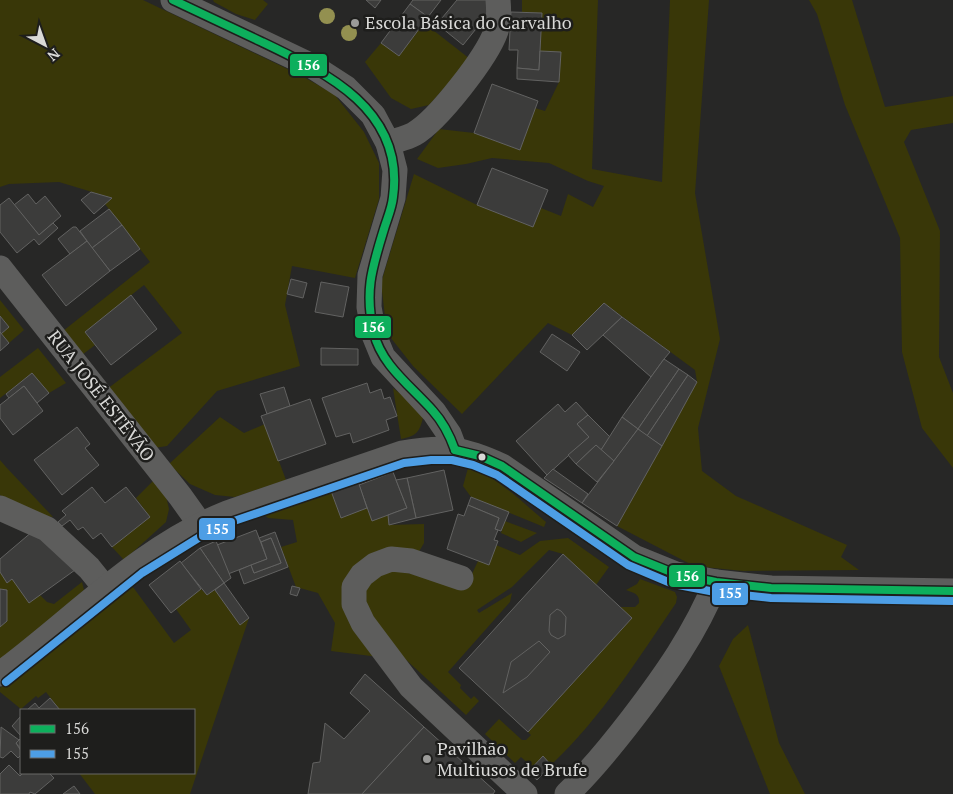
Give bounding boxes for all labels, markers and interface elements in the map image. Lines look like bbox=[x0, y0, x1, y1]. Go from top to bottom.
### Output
place label: Escola Básica do Carvalho bbox=[365, 10, 572, 34]
marker: Escola Básica do Carvalho bbox=[349, 17, 361, 29]
north arrow bbox=[20, 20, 70, 70]
text: N bbox=[43, 45, 64, 66]
line badge: 156 bbox=[289, 53, 328, 77]
text: 156 bbox=[296, 55, 320, 74]
line badge: 156 bbox=[354, 315, 392, 339]
text: 156 bbox=[361, 317, 385, 336]
street label: RUA JOSÉ ESTÊVÃO bbox=[43, 325, 161, 466]
unlabelled marker bbox=[477, 452, 487, 462]
line badge: 155 bbox=[198, 517, 236, 541]
text: 155 bbox=[205, 519, 229, 538]
line badge: 156 bbox=[668, 564, 706, 588]
text: 156 bbox=[675, 566, 699, 585]
line badge: 155 bbox=[711, 582, 749, 606]
text: 155 bbox=[718, 583, 742, 602]
legend bbox=[20, 709, 195, 774]
text: 156 bbox=[65, 718, 89, 738]
place label: Pavilhão Multiusos de Brufe bbox=[437, 736, 587, 781]
text: 155 bbox=[65, 743, 89, 763]
marker: Pavilhão Multiusos de Brufe bbox=[421, 753, 433, 765]

